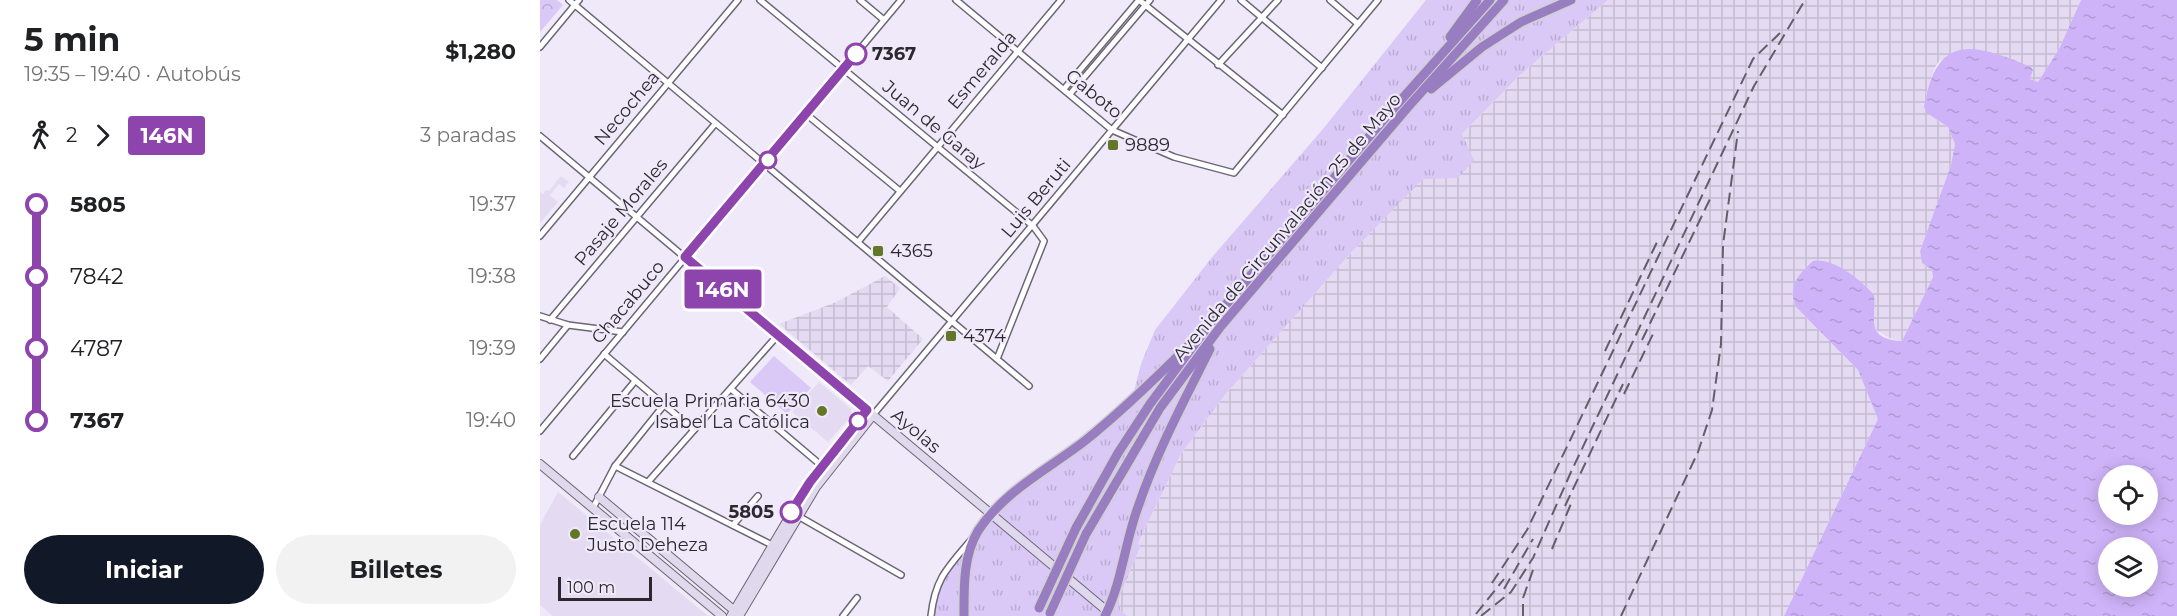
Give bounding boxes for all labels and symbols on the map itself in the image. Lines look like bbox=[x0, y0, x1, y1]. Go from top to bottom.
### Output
street label: Esmeralda bbox=[943, 26, 1021, 114]
marker: 7367 bbox=[845, 43, 867, 65]
place label: 7367 bbox=[872, 43, 916, 65]
street label: Gaboto bbox=[1061, 65, 1127, 123]
street label: Necochea bbox=[590, 66, 664, 150]
street label: Juan de Garay bbox=[877, 75, 990, 175]
street label: Avenida de Circunvalación 25 de Mayo bbox=[1168, 88, 1406, 366]
place label: 9889 bbox=[1125, 134, 1170, 156]
marker: 9889 bbox=[1106, 138, 1120, 152]
unlabelled marker bbox=[759, 151, 777, 169]
street label: Pasaje Morales bbox=[570, 154, 672, 270]
street label: Luis Beruti bbox=[996, 154, 1076, 242]
place label: 4365 bbox=[890, 240, 933, 262]
marker: 4365 bbox=[871, 244, 885, 258]
street label: Chacabuco bbox=[587, 256, 669, 348]
line badge: 146N bbox=[681, 270, 765, 308]
place label: 4374 bbox=[963, 325, 1006, 347]
marker: 4374 bbox=[944, 329, 958, 343]
place label: Escuela Primaria 6430 Isabel La Católica bbox=[610, 390, 810, 433]
marker: Escuela Primaria 6430 Isabel La Católica bbox=[815, 404, 829, 418]
street label: Ayolas bbox=[887, 404, 945, 458]
unlabelled marker bbox=[849, 412, 867, 430]
place label: 5805 bbox=[728, 501, 774, 523]
marker: 5805 bbox=[780, 501, 802, 523]
place label: Escuela 114 Justo Deheza bbox=[586, 513, 708, 556]
marker: Escuela 114 Justo Deheza bbox=[568, 527, 582, 541]
scale bar bbox=[558, 574, 652, 602]

